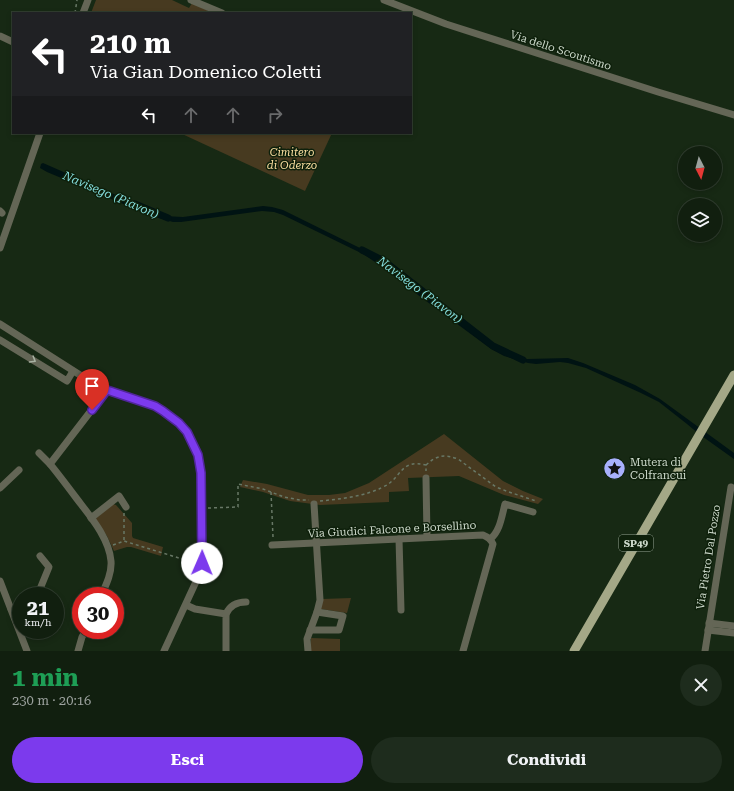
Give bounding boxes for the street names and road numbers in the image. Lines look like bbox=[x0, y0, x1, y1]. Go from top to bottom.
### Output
street label: Via dello Scoutismo bbox=[509, 28, 613, 73]
street label: Via Pietro Dal Pozzo bbox=[694, 503, 723, 610]
street label: Via Giudici Falcone e Borsellino bbox=[307, 519, 477, 540]
road number: SP49 bbox=[619, 535, 653, 551]

